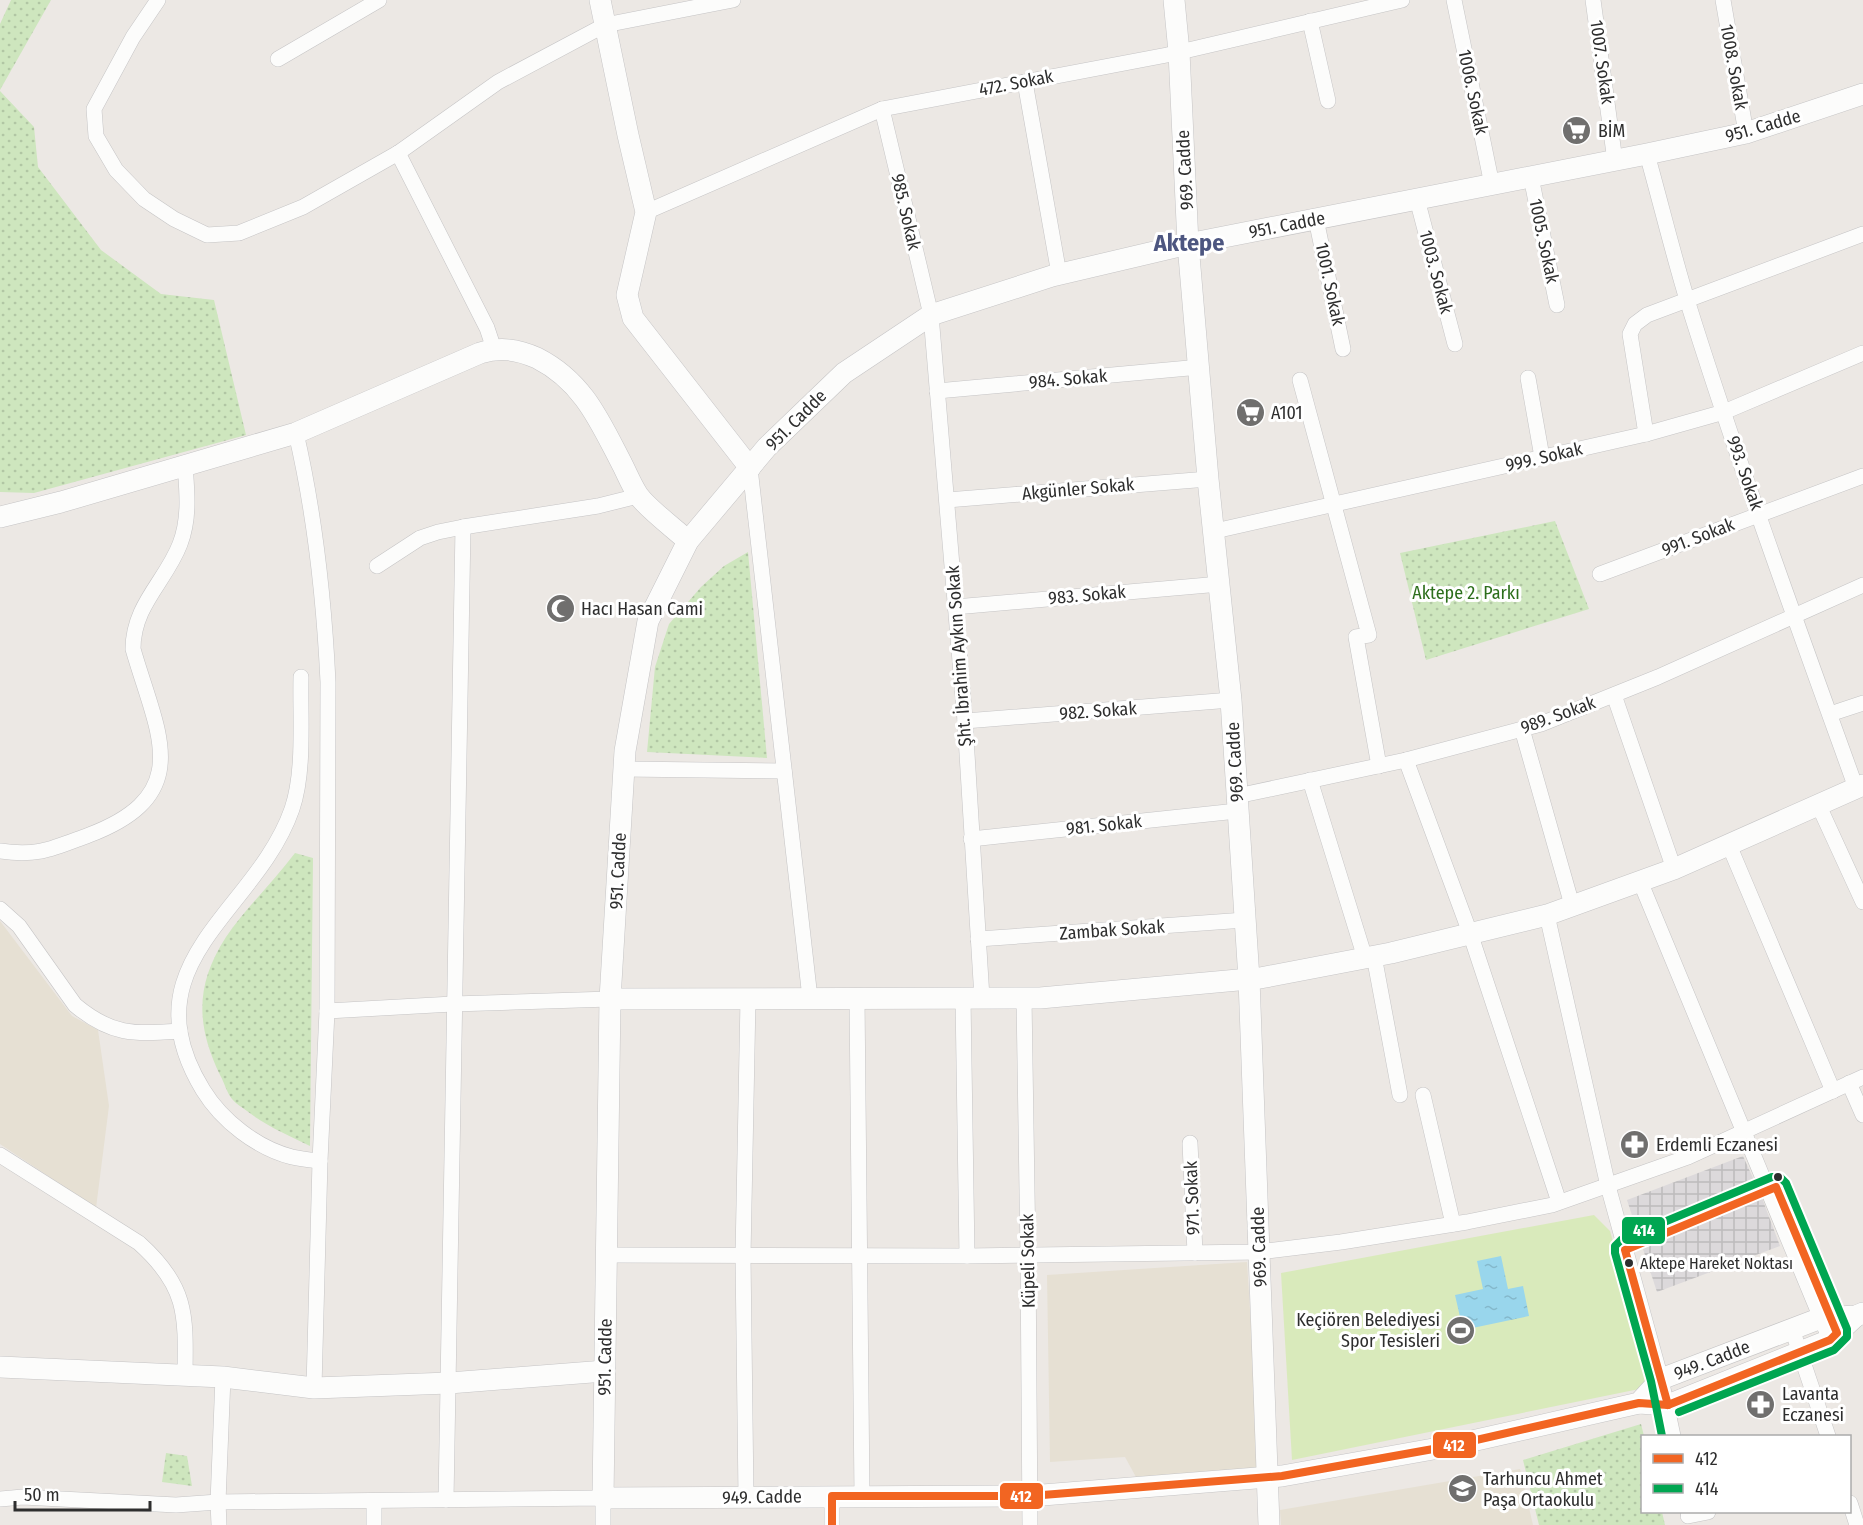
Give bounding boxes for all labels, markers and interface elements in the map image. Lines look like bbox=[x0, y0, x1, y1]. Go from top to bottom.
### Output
street label: 1007. Sokak bbox=[1585, 19, 1619, 106]
street label: 1008. Sokak bbox=[1716, 22, 1752, 112]
street label: 1006. Sokak bbox=[1453, 47, 1493, 137]
street label: 472. Sokak bbox=[977, 65, 1056, 101]
street label: 951. Cadde bbox=[1723, 105, 1803, 147]
supermarket icon: BİM bbox=[1561, 115, 1593, 147]
place label: BİM bbox=[1598, 120, 1625, 142]
street label: 969. Cadde bbox=[1172, 129, 1198, 211]
street label: 985. Sokak bbox=[887, 172, 926, 253]
street label: 1005. Sokak bbox=[1524, 197, 1564, 286]
street label: 951. Cadde bbox=[1247, 207, 1327, 243]
street label: 1003. Sokak bbox=[1414, 228, 1458, 317]
district label: Aktepe bbox=[1153, 229, 1224, 257]
street label: 1001. Sokak bbox=[1310, 241, 1350, 328]
street label: 984. Sokak bbox=[1028, 365, 1109, 393]
street label: 951. Cadde bbox=[761, 385, 831, 455]
supermarket icon: A101 bbox=[1234, 397, 1266, 429]
place label: A101 bbox=[1271, 402, 1303, 424]
street label: 993. Sokak bbox=[1722, 433, 1768, 514]
street label: 999. Sokak bbox=[1504, 437, 1585, 476]
street label: Akgünler Sokak bbox=[1021, 473, 1136, 505]
street label: 991. Sokak bbox=[1659, 513, 1738, 561]
street label: Şht. İbrahim Aykın Sokak bbox=[942, 564, 976, 747]
street label: 983. Sokak bbox=[1047, 581, 1127, 609]
park label: Aktepe 2. Parkı bbox=[1412, 582, 1520, 604]
mosque icon: Hacı Hasan Cami bbox=[544, 593, 576, 625]
place label: Hacı Hasan Cami bbox=[581, 598, 703, 620]
street label: 989. Sokak bbox=[1518, 691, 1599, 739]
street label: 982. Sokak bbox=[1059, 697, 1138, 725]
street label: 969. Cadde bbox=[1222, 721, 1248, 803]
street label: 981. Sokak bbox=[1065, 810, 1144, 840]
street label: 951. Cadde bbox=[605, 832, 631, 910]
street label: Zambak Sokak bbox=[1059, 915, 1166, 945]
pharmacy icon: Erdemli Eczanesi bbox=[1619, 1129, 1651, 1161]
place label: Erdemli Eczanesi bbox=[1656, 1134, 1778, 1156]
street label: 971. Sokak bbox=[1180, 1160, 1204, 1236]
unlabelled marker bbox=[1772, 1171, 1784, 1183]
street label: 969. Cadde bbox=[1247, 1206, 1271, 1287]
street label: Küpeli Sokak bbox=[1016, 1213, 1040, 1308]
line badge: 414 bbox=[1621, 1216, 1666, 1245]
text: 414 bbox=[1633, 1221, 1655, 1240]
place label: Aktepe Hareket Noktası bbox=[1640, 1254, 1793, 1273]
marker: Aktepe Hareket Noktası bbox=[1623, 1257, 1635, 1269]
place label: Keçiören Belediyesi Spor Tesisleri bbox=[1296, 1309, 1440, 1352]
sports icon: Keçiören Belediyesi Spor Tesisleri bbox=[1445, 1314, 1477, 1346]
street label: 951. Cadde bbox=[593, 1318, 617, 1396]
street label: 949. Cadde bbox=[1671, 1335, 1753, 1385]
place label: Lavanta Eczanesi bbox=[1782, 1383, 1844, 1426]
pharmacy icon: Lavanta Eczanesi bbox=[1745, 1388, 1777, 1420]
line badge: 412 bbox=[1432, 1431, 1477, 1459]
legend bbox=[1641, 1435, 1851, 1513]
text: 412 bbox=[1443, 1436, 1465, 1455]
text: 412 bbox=[1695, 1448, 1718, 1470]
place label: Tarhuncu Ahmet Paşa Ortaokulu bbox=[1483, 1468, 1603, 1511]
school or university icon: Tarhuncu Ahmet Paşa Ortaokulu bbox=[1446, 1473, 1478, 1505]
scale bar bbox=[15, 1474, 150, 1512]
text: 414 bbox=[1695, 1478, 1719, 1500]
line badge: 412 bbox=[999, 1482, 1044, 1510]
text: 50 m bbox=[24, 1484, 60, 1506]
street label: 949. Cadde bbox=[722, 1485, 802, 1509]
text: 412 bbox=[1010, 1487, 1032, 1506]

